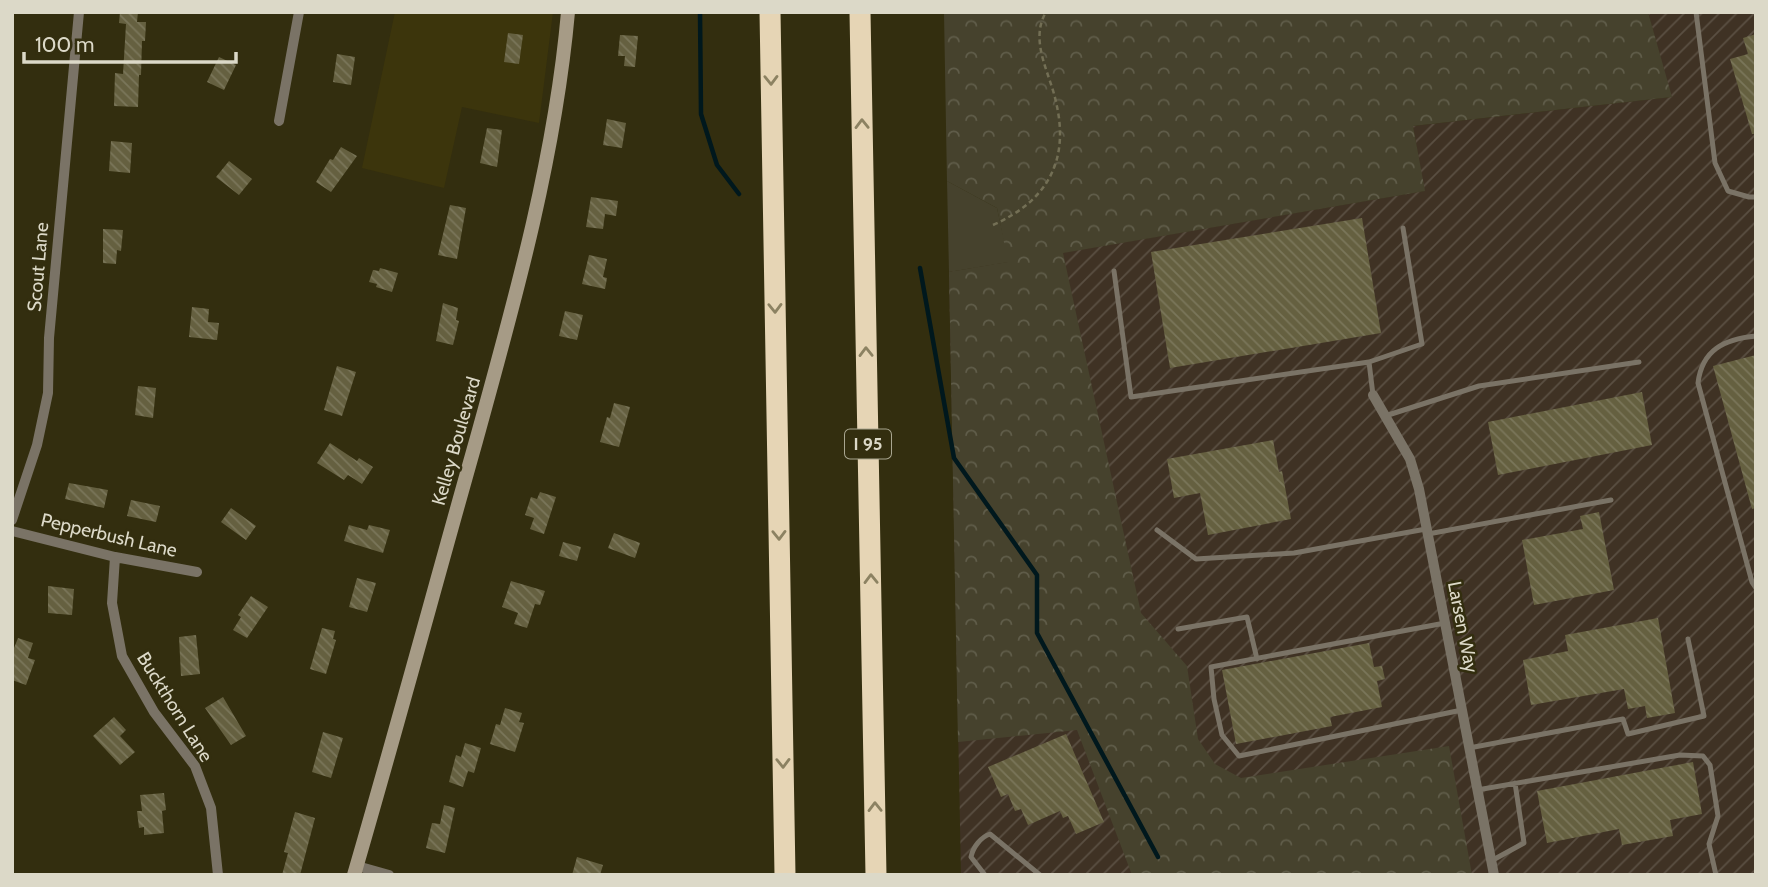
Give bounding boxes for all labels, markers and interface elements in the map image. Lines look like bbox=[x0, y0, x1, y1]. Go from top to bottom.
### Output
scale bar bbox=[24, 21, 236, 65]
text: 100 m bbox=[35, 32, 94, 57]
one-way arrow bbox=[763, 76, 779, 86]
one-way arrow bbox=[855, 118, 870, 129]
street label: Scout Lane bbox=[23, 221, 53, 313]
one-way arrow bbox=[767, 303, 783, 314]
one-way arrow bbox=[859, 346, 874, 357]
street label: Kelley Boulevard bbox=[427, 374, 485, 508]
road number: I 95 bbox=[845, 430, 891, 458]
street label: Pepperbush Lane bbox=[39, 508, 180, 562]
one-way arrow bbox=[772, 530, 787, 541]
one-way arrow bbox=[863, 573, 878, 584]
street label: Larsen Way bbox=[1443, 579, 1483, 675]
street label: Buckthorn Lane bbox=[132, 648, 218, 766]
one-way arrow bbox=[776, 758, 791, 769]
one-way arrow bbox=[867, 801, 882, 812]

